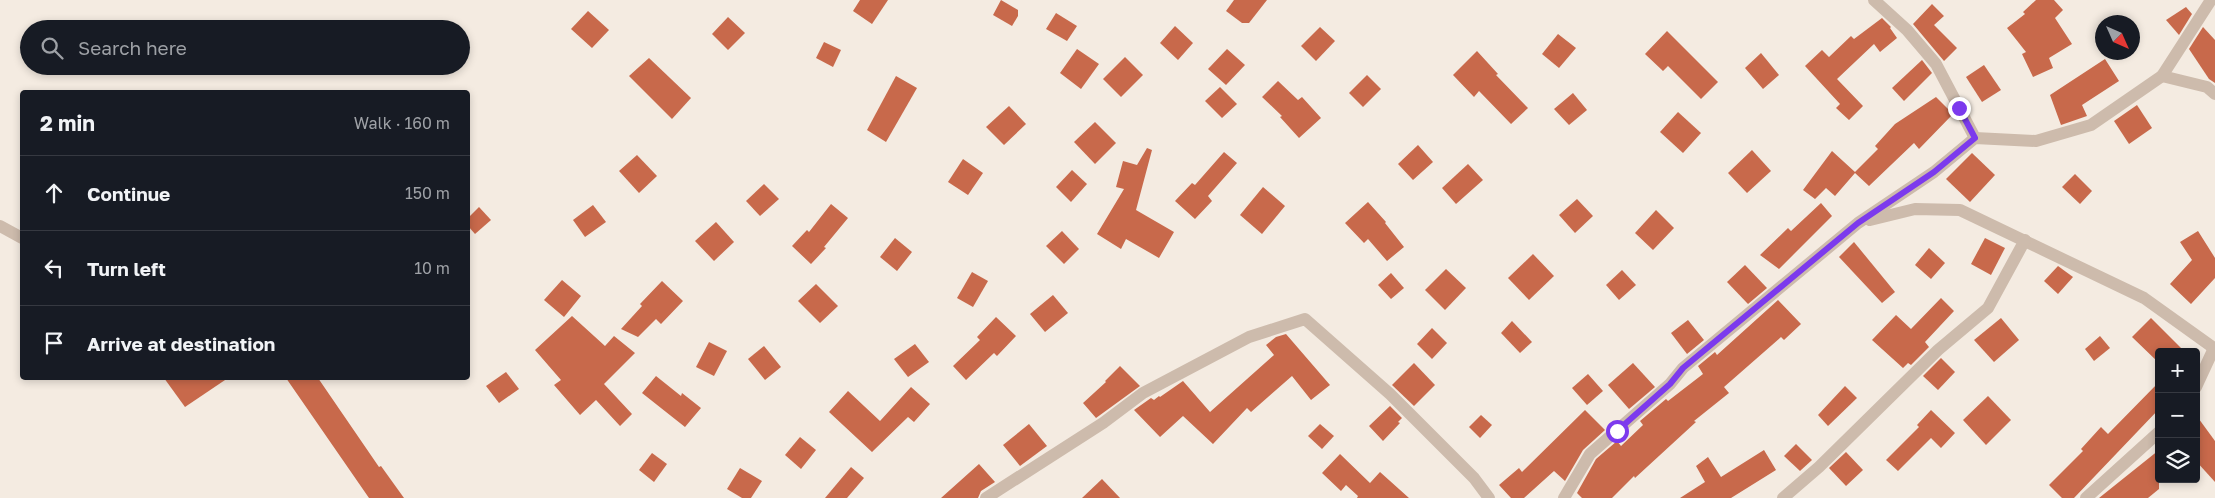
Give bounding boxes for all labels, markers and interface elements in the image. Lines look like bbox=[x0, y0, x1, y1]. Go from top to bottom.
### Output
north arrow bbox=[2095, 15, 2140, 60]
search box bbox=[20, 20, 470, 75]
icon: search bbox=[38, 34, 66, 62]
text: Search here bbox=[78, 36, 187, 59]
route end bbox=[1948, 97, 1971, 120]
text: 2 min bbox=[40, 110, 95, 136]
text: Walk · 160 m bbox=[354, 113, 450, 133]
icon: ahead bbox=[40, 179, 68, 207]
text: Continue bbox=[87, 182, 170, 205]
text: 150 m bbox=[405, 183, 450, 203]
icon: left bbox=[40, 254, 68, 282]
text: Turn left bbox=[87, 257, 166, 280]
text: 10 m bbox=[414, 258, 450, 278]
icon: arrive bbox=[40, 329, 68, 357]
text: Arrive at destination bbox=[87, 332, 275, 355]
map controls bbox=[2155, 348, 2200, 483]
button: + bbox=[2155, 348, 2200, 393]
button: − bbox=[2155, 393, 2200, 438]
route start bbox=[1606, 420, 1629, 443]
button: layers bbox=[2155, 438, 2200, 483]

